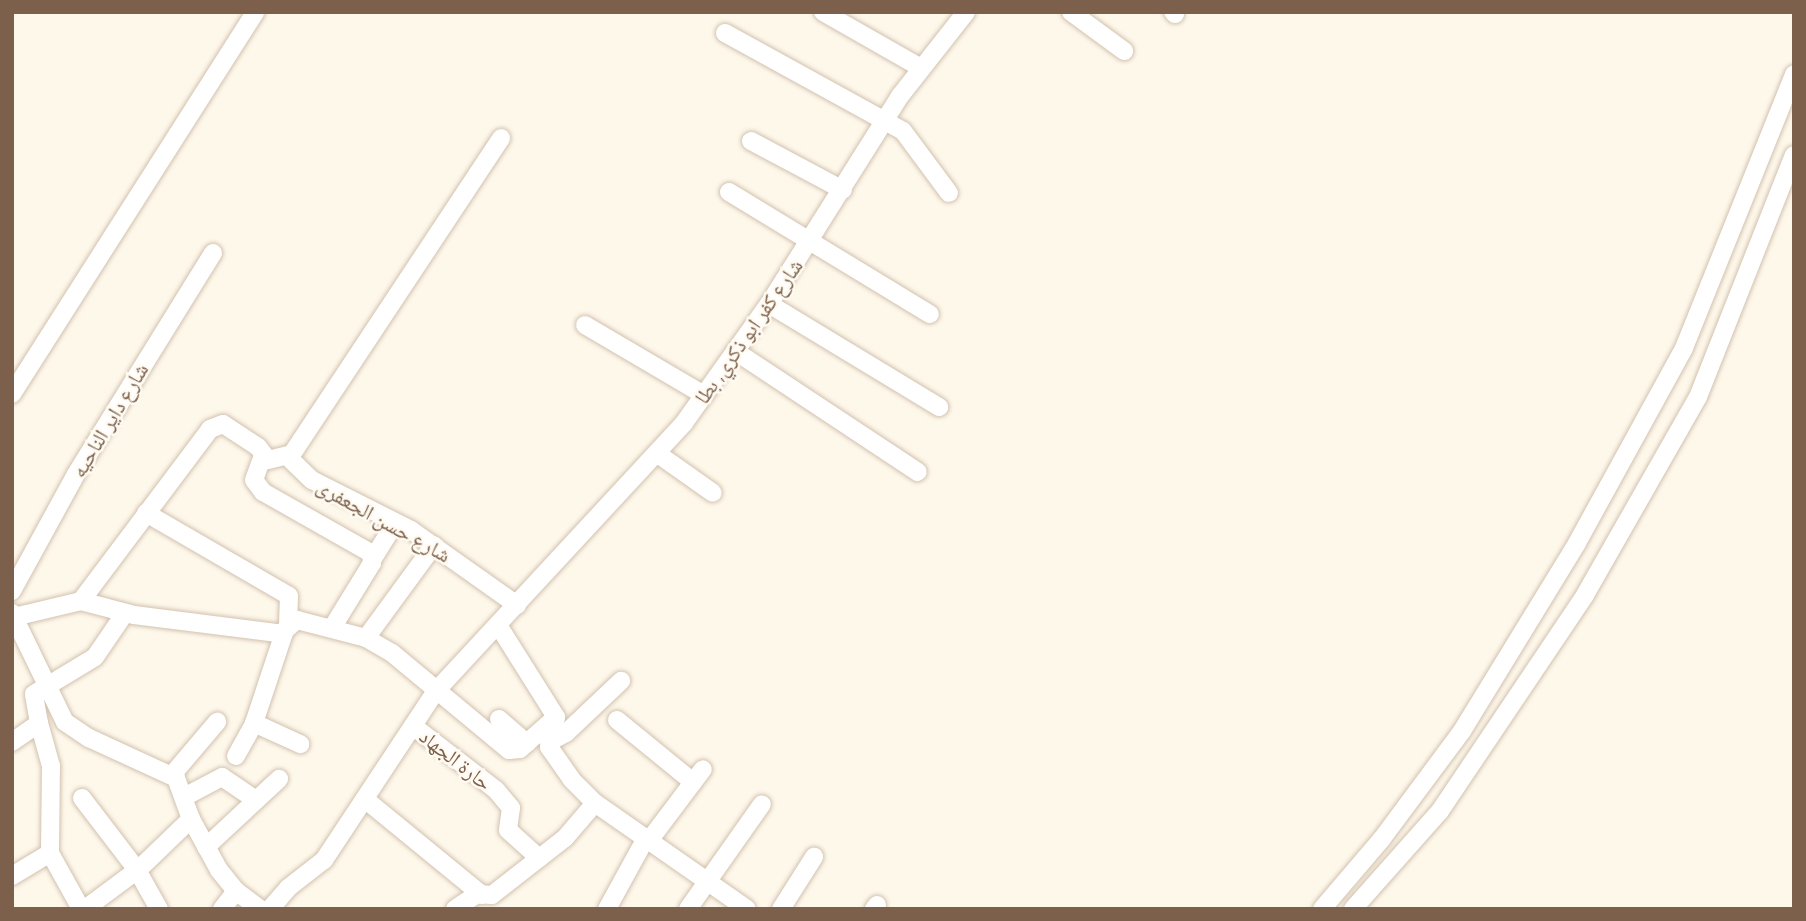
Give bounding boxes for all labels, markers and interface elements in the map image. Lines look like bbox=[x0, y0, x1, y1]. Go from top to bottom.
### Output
street label: شارع كفر ابو ذكري, بطا bbox=[689, 254, 807, 408]
street label: شارع داير الناحيه bbox=[65, 358, 153, 482]
street label: شارع حسن الجعفرى bbox=[312, 473, 456, 567]
street label: حارة الجهاد bbox=[415, 723, 497, 795]

